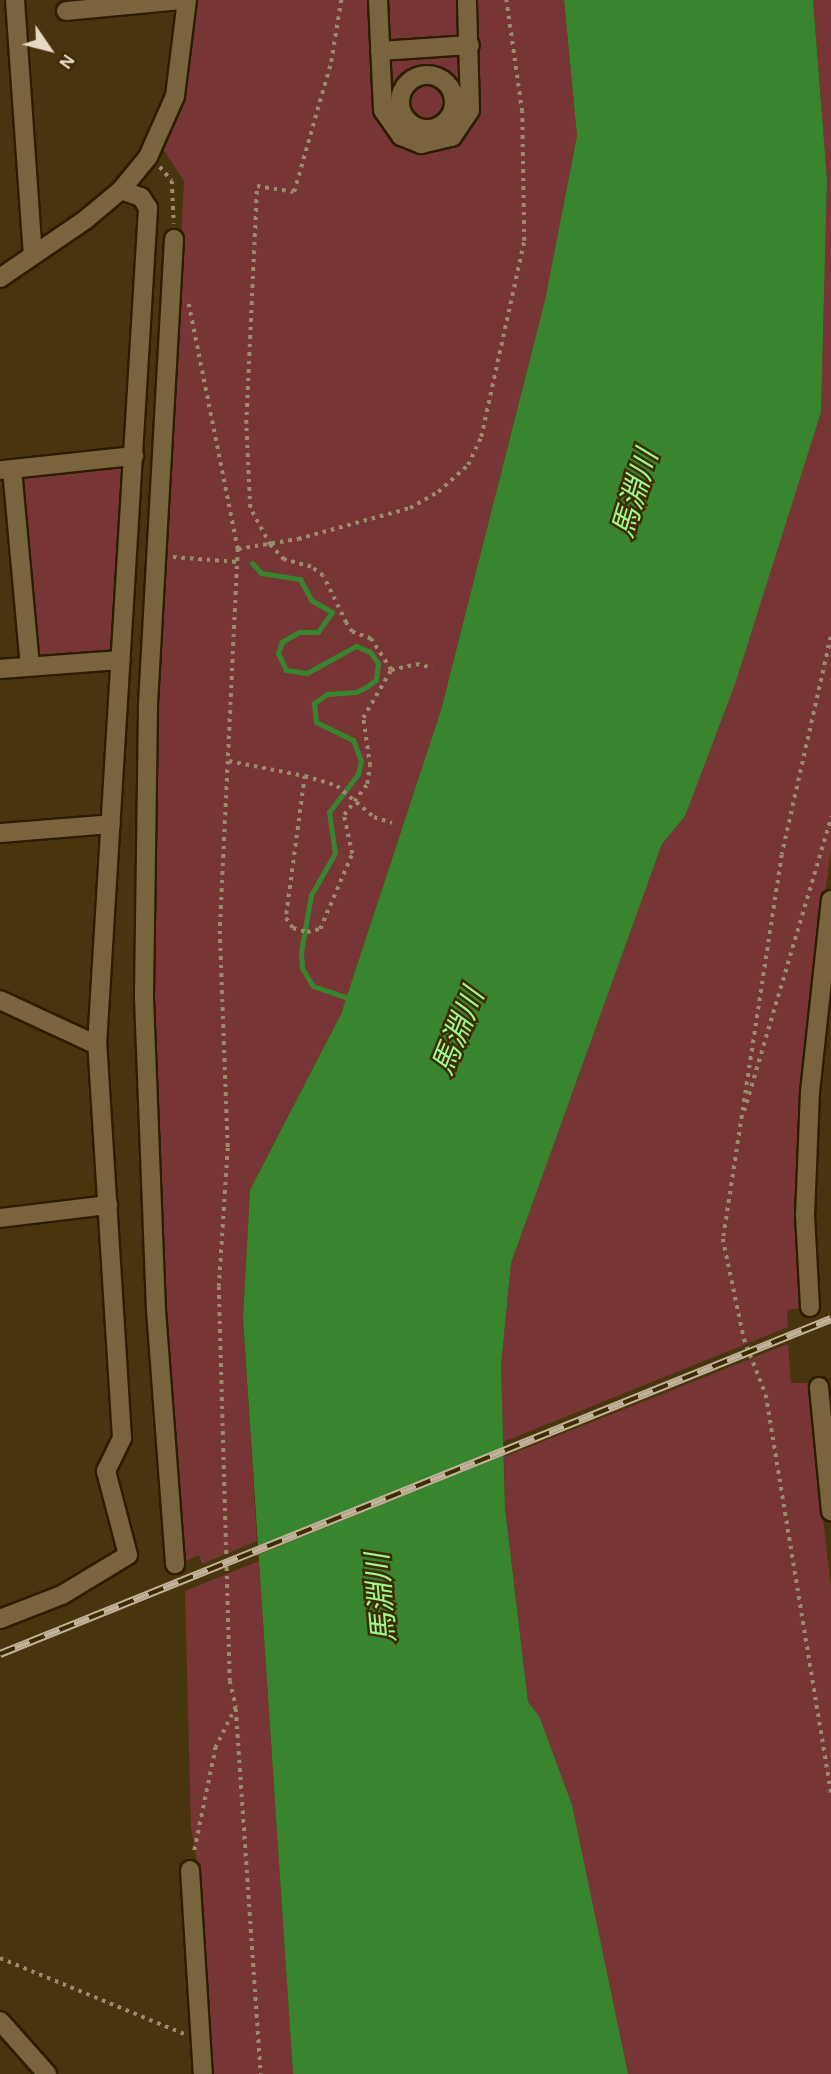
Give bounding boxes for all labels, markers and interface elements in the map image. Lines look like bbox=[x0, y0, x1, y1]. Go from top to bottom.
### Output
north arrow bbox=[14, 14, 84, 84]
text: N bbox=[55, 50, 78, 72]
water label: 馬淵川 bbox=[606, 446, 666, 542]
water label: 馬淵川 bbox=[425, 984, 493, 1080]
water label: 馬淵川 bbox=[360, 1552, 404, 1644]

